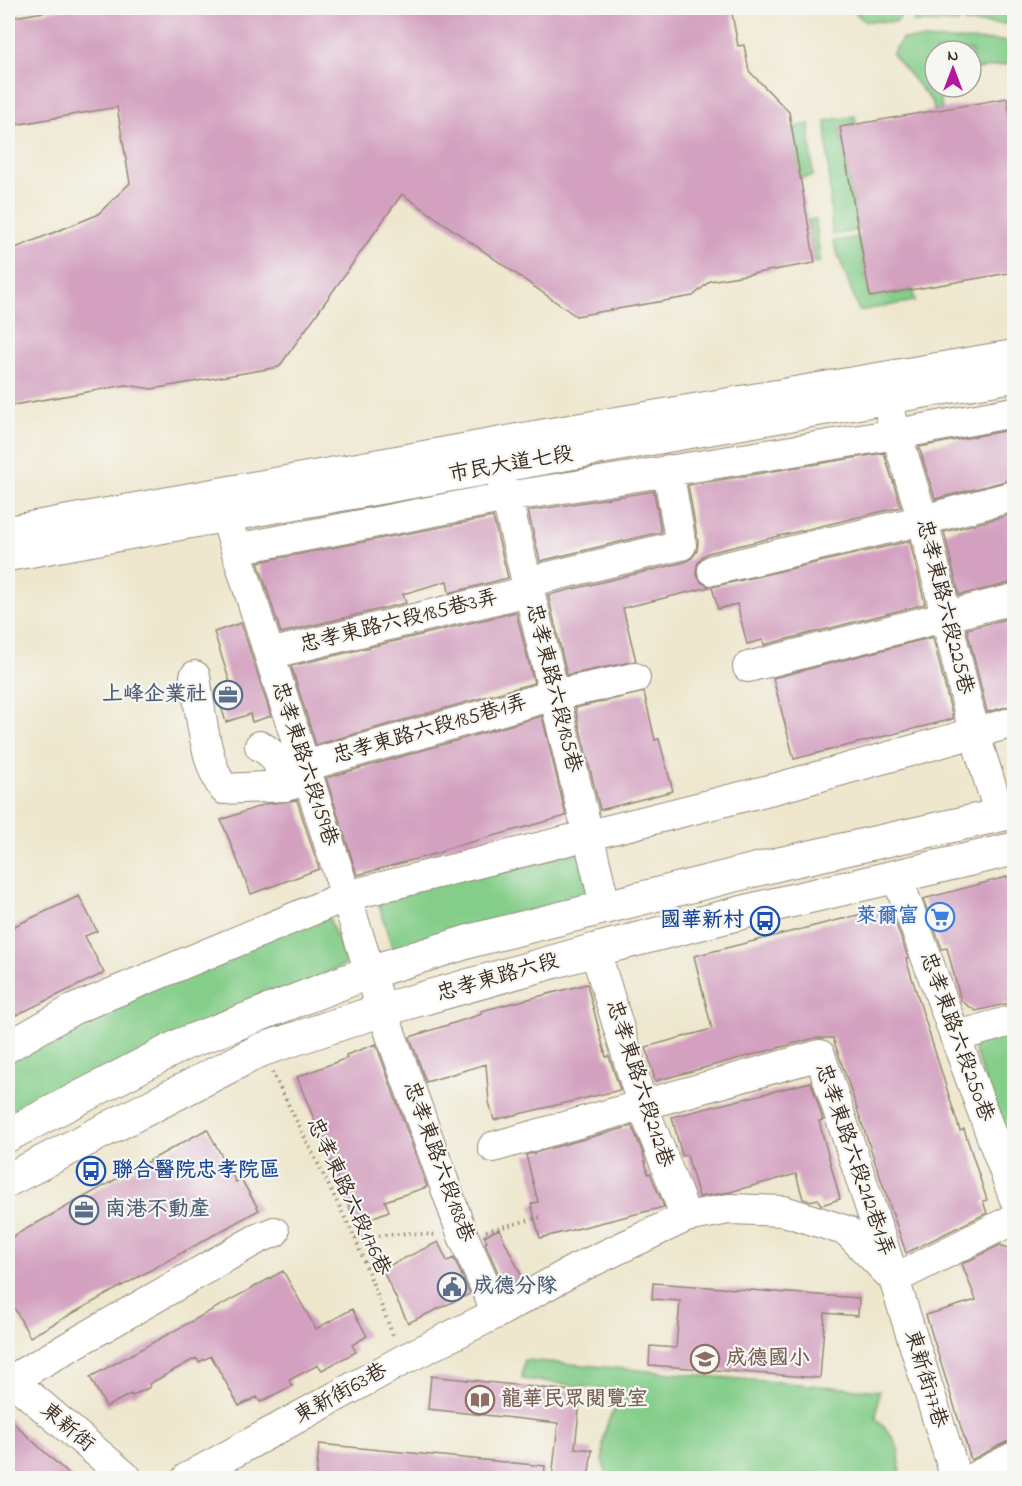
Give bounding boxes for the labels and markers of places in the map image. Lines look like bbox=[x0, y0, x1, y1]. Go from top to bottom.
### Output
office icon: 上峰企業社 bbox=[212, 679, 244, 711]
place label: 上峰企業社 bbox=[102, 680, 207, 710]
supermarket icon: 萊爾富 bbox=[924, 901, 956, 933]
place label: 萊爾富 bbox=[856, 902, 919, 932]
bus stop icon: 國華新村 bbox=[749, 905, 781, 937]
place label: 國華新村 bbox=[660, 906, 744, 936]
bus stop icon: 聯合醫院忠孝院區 bbox=[75, 1155, 107, 1187]
place label: 聯合醫院忠孝院區 bbox=[112, 1156, 280, 1186]
office icon: 南港不動產 bbox=[68, 1194, 100, 1226]
place label: 南港不動產 bbox=[105, 1195, 210, 1225]
public building icon: 成德分隊 bbox=[436, 1271, 468, 1303]
place label: 成德分隊 bbox=[473, 1272, 557, 1302]
school or university icon: 成德國小 bbox=[689, 1343, 721, 1375]
place label: 成德國小 bbox=[726, 1344, 810, 1374]
library icon: 龍華民眾閱覽室 bbox=[464, 1384, 496, 1416]
place label: 龍華民眾閱覽室 bbox=[501, 1385, 648, 1415]

